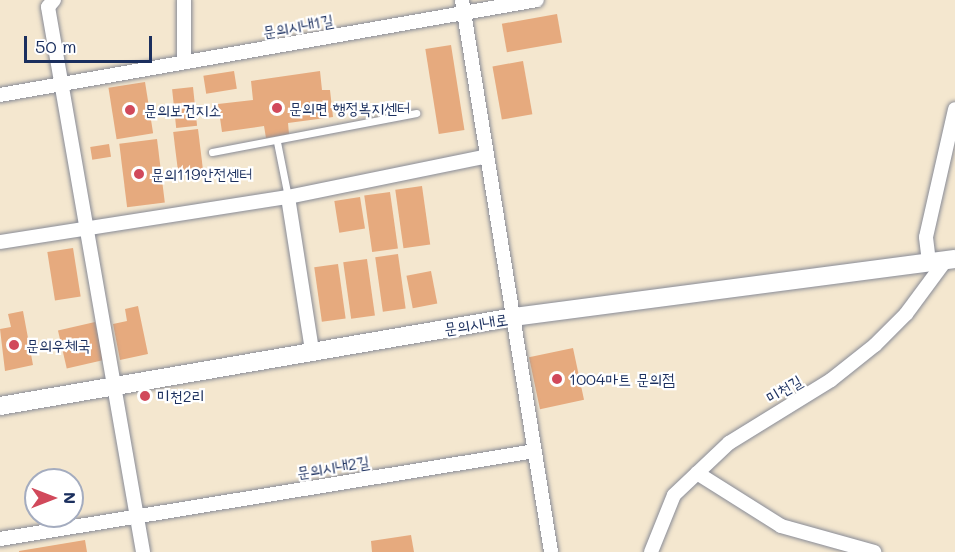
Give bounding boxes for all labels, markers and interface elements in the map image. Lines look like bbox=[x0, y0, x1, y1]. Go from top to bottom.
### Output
street label: 문의시내1길 bbox=[261, 10, 335, 42]
scale bar bbox=[27, 24, 154, 62]
text: 50 m bbox=[35, 34, 77, 58]
place label: 문의면 행정복지센터 bbox=[289, 98, 410, 118]
place label: 문의보건지소 bbox=[144, 100, 221, 120]
marker: 문의보건지소 bbox=[121, 101, 139, 119]
marker: 문의면 행정복지센터 bbox=[270, 101, 284, 115]
place label: 문의119안전센터 bbox=[151, 164, 252, 184]
marker: 문의119안전센터 bbox=[132, 167, 146, 181]
street label: 문의시내로 bbox=[443, 309, 509, 339]
place label: 문의우체국 bbox=[26, 335, 90, 355]
marker: 문의우체국 bbox=[7, 338, 21, 352]
place label: 1004마트 문의점 bbox=[569, 369, 675, 389]
street label: 미천길 bbox=[763, 371, 805, 407]
marker: 1004마트 문의점 bbox=[550, 372, 564, 386]
place label: 미천2리 bbox=[157, 386, 205, 406]
marker: 미천2리 bbox=[138, 389, 152, 403]
street label: 문의시내2길 bbox=[295, 452, 371, 482]
north arrow bbox=[24, 468, 84, 528]
text: N bbox=[60, 492, 81, 504]

